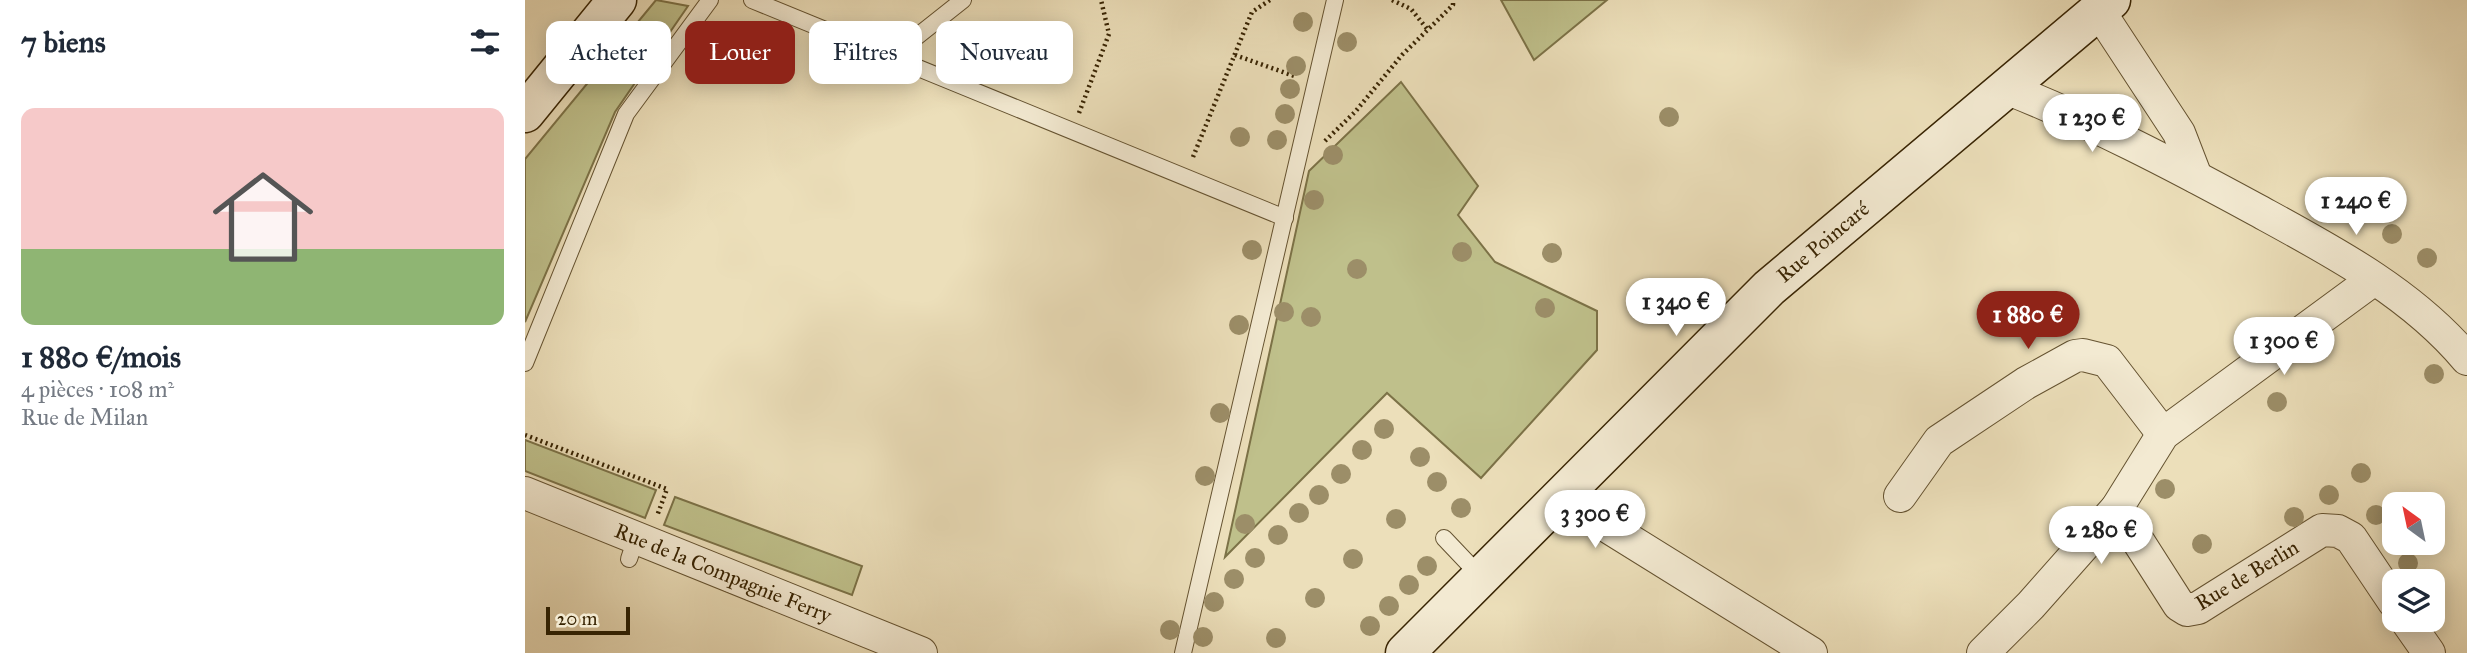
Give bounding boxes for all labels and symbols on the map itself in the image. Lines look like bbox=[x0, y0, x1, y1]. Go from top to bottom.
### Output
pin: 1 230 € bbox=[2027, 94, 2157, 154]
pin: 1 240 € bbox=[2291, 177, 2421, 237]
street label: Rue Poincaré bbox=[1771, 196, 1875, 288]
pin: 1 340 € bbox=[1611, 278, 1741, 338]
pin: 1 880 € bbox=[1963, 292, 2093, 351]
pin: 1 300 € bbox=[2219, 318, 2349, 377]
pin: 3 300 € bbox=[1530, 490, 1660, 550]
north arrow bbox=[2382, 492, 2445, 555]
pin: 2 280 € bbox=[2036, 506, 2166, 566]
street label: Rue de la Compagnie Ferry bbox=[611, 518, 836, 629]
street label: Rue de Berlin bbox=[2191, 534, 2303, 616]
scale bar bbox=[546, 604, 630, 636]

